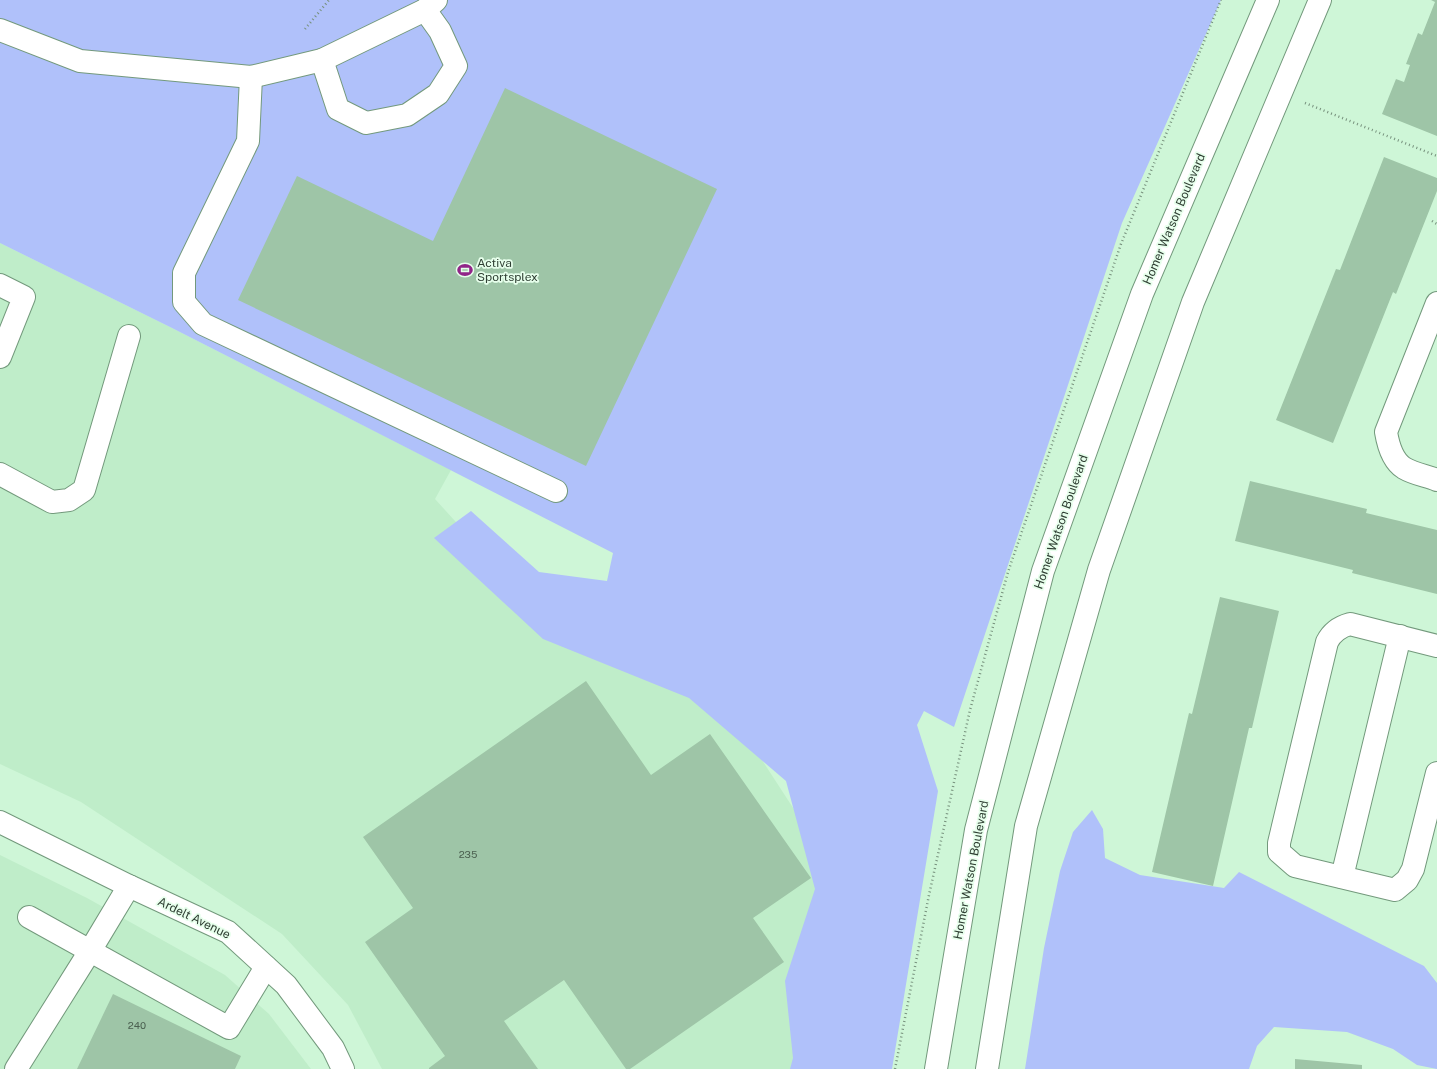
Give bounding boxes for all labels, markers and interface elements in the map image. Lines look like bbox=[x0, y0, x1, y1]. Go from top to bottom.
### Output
street label: Homer Watson Boulevard bbox=[1140, 151, 1208, 287]
place label: Activa Sportsplex bbox=[477, 256, 538, 284]
sports icon: Activa Sportsplex bbox=[456, 261, 474, 279]
street label: Homer Watson Boulevard bbox=[1031, 453, 1091, 591]
street label: Homer Watson Boulevard bbox=[951, 799, 991, 941]
house number: 235 bbox=[459, 848, 477, 860]
street label: Ardelt Avenue bbox=[155, 894, 233, 942]
house number: 240 bbox=[128, 1019, 146, 1031]

